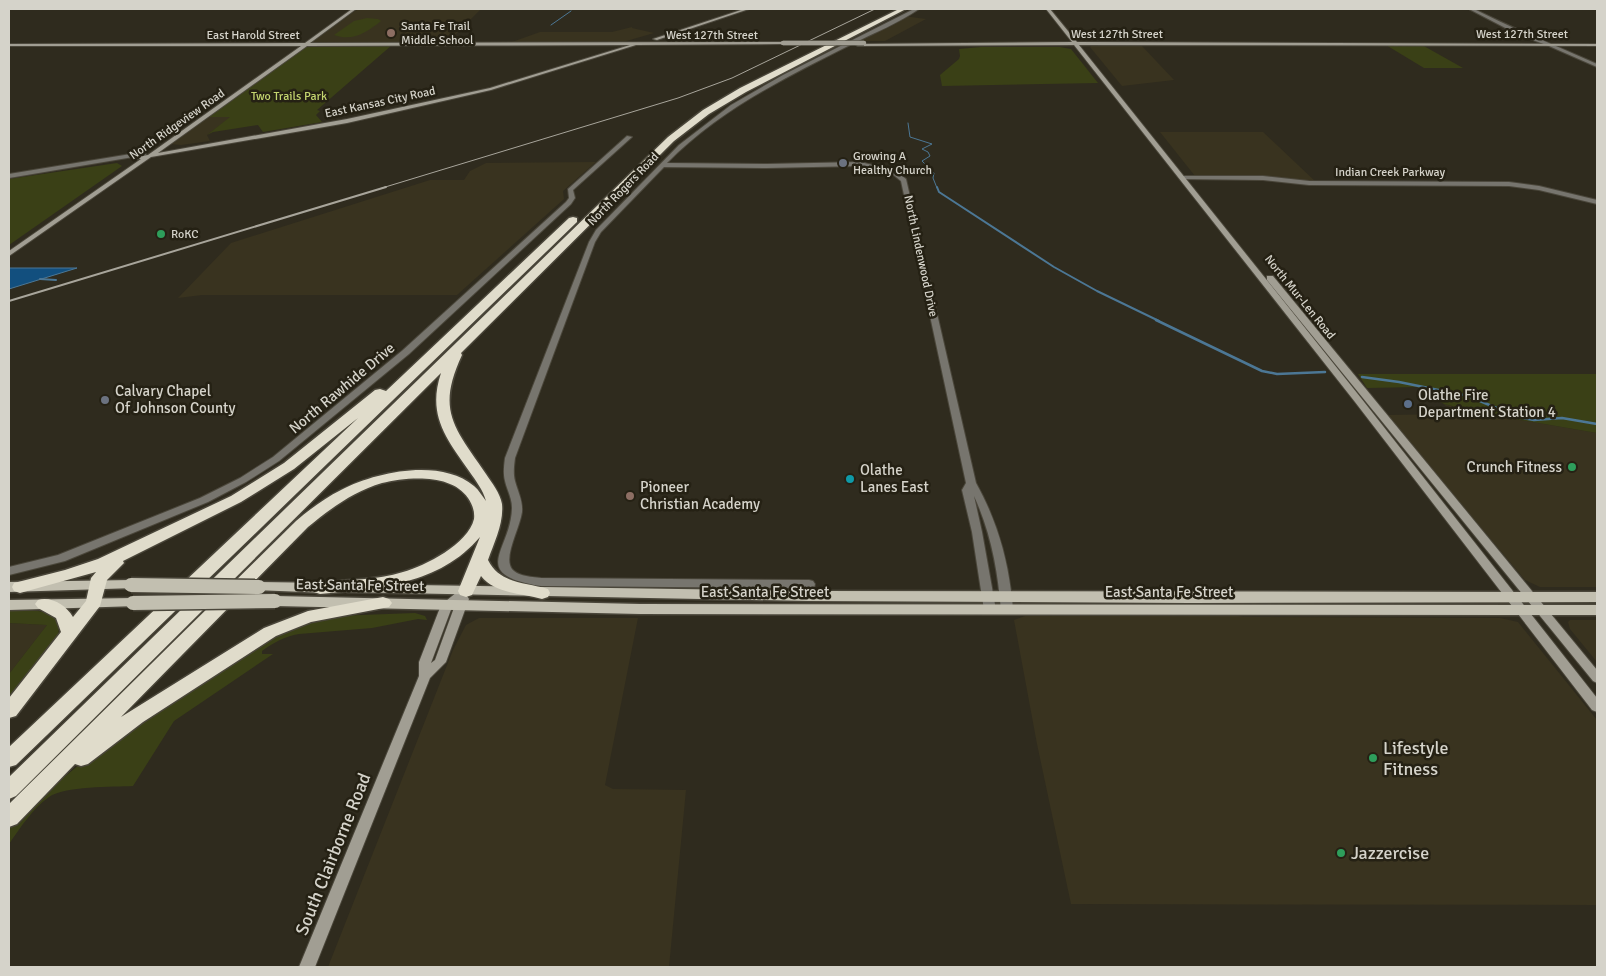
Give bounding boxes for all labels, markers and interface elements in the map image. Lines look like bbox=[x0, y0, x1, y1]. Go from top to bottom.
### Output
place label: Santa Fe Trail Middle School bbox=[401, 19, 474, 48]
marker: Santa Fe Trail Middle School bbox=[385, 27, 397, 39]
street label: West 127th Street bbox=[1071, 27, 1163, 42]
street label: West 127th Street bbox=[1476, 27, 1568, 42]
street label: East Harold Street bbox=[206, 28, 300, 43]
street label: West 127th Street bbox=[666, 28, 758, 43]
street label: East Kansas City Road bbox=[324, 83, 437, 122]
street label: North Ridgeview Road bbox=[127, 86, 228, 163]
park label: Two Trails Park bbox=[251, 89, 327, 104]
place label: Growing A Healthy Church bbox=[853, 149, 932, 178]
street label: North Rogers Road bbox=[585, 150, 662, 229]
marker: Growing A Healthy Church bbox=[837, 157, 849, 169]
street label: Indian Creek Parkway bbox=[1335, 165, 1445, 180]
street label: North Lindenwood Drive bbox=[900, 194, 941, 318]
place label: RoKC bbox=[171, 227, 199, 242]
marker: RoKC bbox=[155, 228, 167, 240]
street label: North Mur-Len Road bbox=[1261, 252, 1338, 343]
street label: North Rawhide Drive bbox=[286, 339, 398, 437]
place label: Calvary Chapel Of Johnson County bbox=[115, 382, 235, 417]
place label: Olathe Fire Department Station 4 bbox=[1418, 386, 1556, 421]
marker: Calvary Chapel Of Johnson County bbox=[99, 394, 111, 406]
marker: Olathe Fire Department Station 4 bbox=[1402, 398, 1414, 410]
place label: Crunch Fitness bbox=[1467, 458, 1562, 476]
place label: Olathe Lanes East bbox=[860, 461, 929, 496]
marker: Crunch Fitness bbox=[1566, 461, 1578, 473]
marker: Olathe Lanes East bbox=[844, 473, 856, 485]
place label: Pioneer Christian Academy bbox=[640, 478, 760, 513]
marker: Pioneer Christian Academy bbox=[624, 490, 636, 502]
street label: East Santa Fe Street bbox=[296, 575, 424, 595]
street label: East Santa Fe Street bbox=[701, 583, 829, 601]
street label: East Santa Fe Street bbox=[1105, 583, 1233, 601]
place label: Lifestyle Fitness bbox=[1383, 737, 1449, 780]
marker: Lifestyle Fitness bbox=[1367, 752, 1379, 764]
street label: South Clairborne Road bbox=[290, 770, 376, 938]
place label: Jazzercise bbox=[1351, 842, 1429, 864]
marker: Jazzercise bbox=[1335, 847, 1347, 859]

